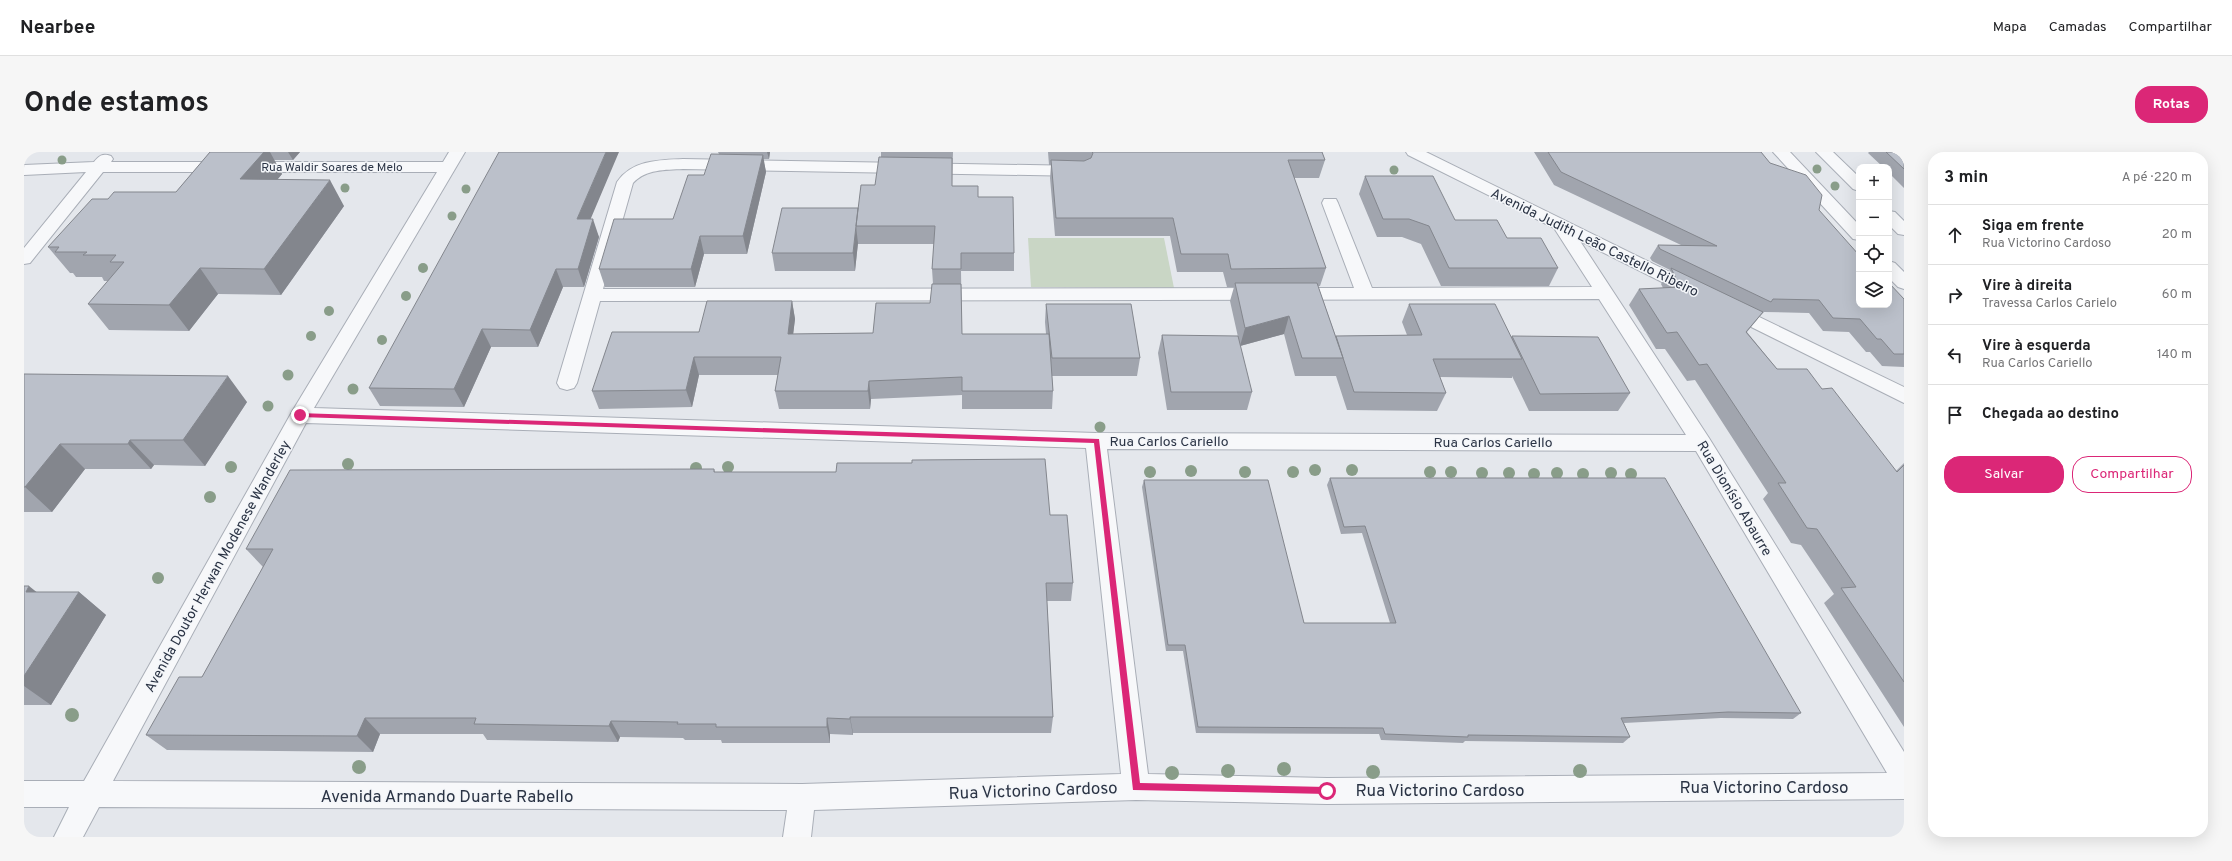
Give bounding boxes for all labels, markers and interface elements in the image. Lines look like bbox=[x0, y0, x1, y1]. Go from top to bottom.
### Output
text: Nearbee bbox=[20, 16, 95, 40]
text: Mapa bbox=[1993, 19, 2027, 36]
text: Camadas bbox=[2049, 19, 2107, 36]
text: Compartilhar bbox=[2129, 19, 2212, 36]
text: Onde estamos bbox=[24, 86, 209, 122]
button: Rotas bbox=[2135, 86, 2208, 123]
street label: Rua Waldir Soares de Melo bbox=[261, 160, 403, 176]
map controls bbox=[1856, 164, 1892, 308]
button: + bbox=[1856, 164, 1892, 200]
text: 3 min bbox=[1944, 167, 1988, 189]
text: A pé · 220 m bbox=[2122, 170, 2192, 186]
street label: Avenida Judith Leão Castello Ribeiro bbox=[1488, 185, 1701, 301]
button: − bbox=[1856, 200, 1892, 236]
text: Siga em frente bbox=[1982, 217, 2084, 236]
icon: ahead bbox=[1944, 224, 1966, 246]
text: 20 m bbox=[2162, 227, 2192, 243]
button: locate bbox=[1856, 236, 1892, 272]
text: Rua Victorino Cardoso bbox=[1982, 236, 2111, 252]
button: layers bbox=[1856, 272, 1892, 308]
text: Vire à direita bbox=[1982, 277, 2072, 296]
icon: right bbox=[1944, 284, 1966, 306]
text: 60 m bbox=[2162, 287, 2192, 303]
text: Travessa Carlos Carielo bbox=[1982, 296, 2117, 312]
text: Vire à esquerda bbox=[1982, 337, 2091, 356]
icon: left bbox=[1944, 344, 1966, 366]
text: 140 m bbox=[2157, 347, 2192, 363]
text: Rua Carlos Cariello bbox=[1982, 356, 2093, 372]
icon: arrive bbox=[1944, 404, 1966, 426]
text: Chegada ao destino bbox=[1982, 405, 2119, 424]
route end bbox=[291, 406, 309, 424]
street label: Rua Carlos Cariello bbox=[1109, 434, 1229, 451]
street label: Rua Carlos Cariello bbox=[1433, 435, 1553, 452]
street label: Avenida Doutor Herwan Modenese Wanderley bbox=[142, 438, 295, 696]
street label: Rua Dionísio Abaurre bbox=[1693, 438, 1775, 560]
button: Salvar bbox=[1944, 456, 2064, 493]
button: Compartilhar bbox=[2072, 456, 2192, 493]
street label: Rua Victorino Cardoso bbox=[948, 778, 1118, 806]
street label: Rua Victorino Cardoso bbox=[1679, 778, 1849, 800]
street label: Rua Victorino Cardoso bbox=[1355, 781, 1525, 803]
route start bbox=[1318, 782, 1336, 800]
street label: Avenida Armando Duarte Rabello bbox=[320, 787, 574, 809]

